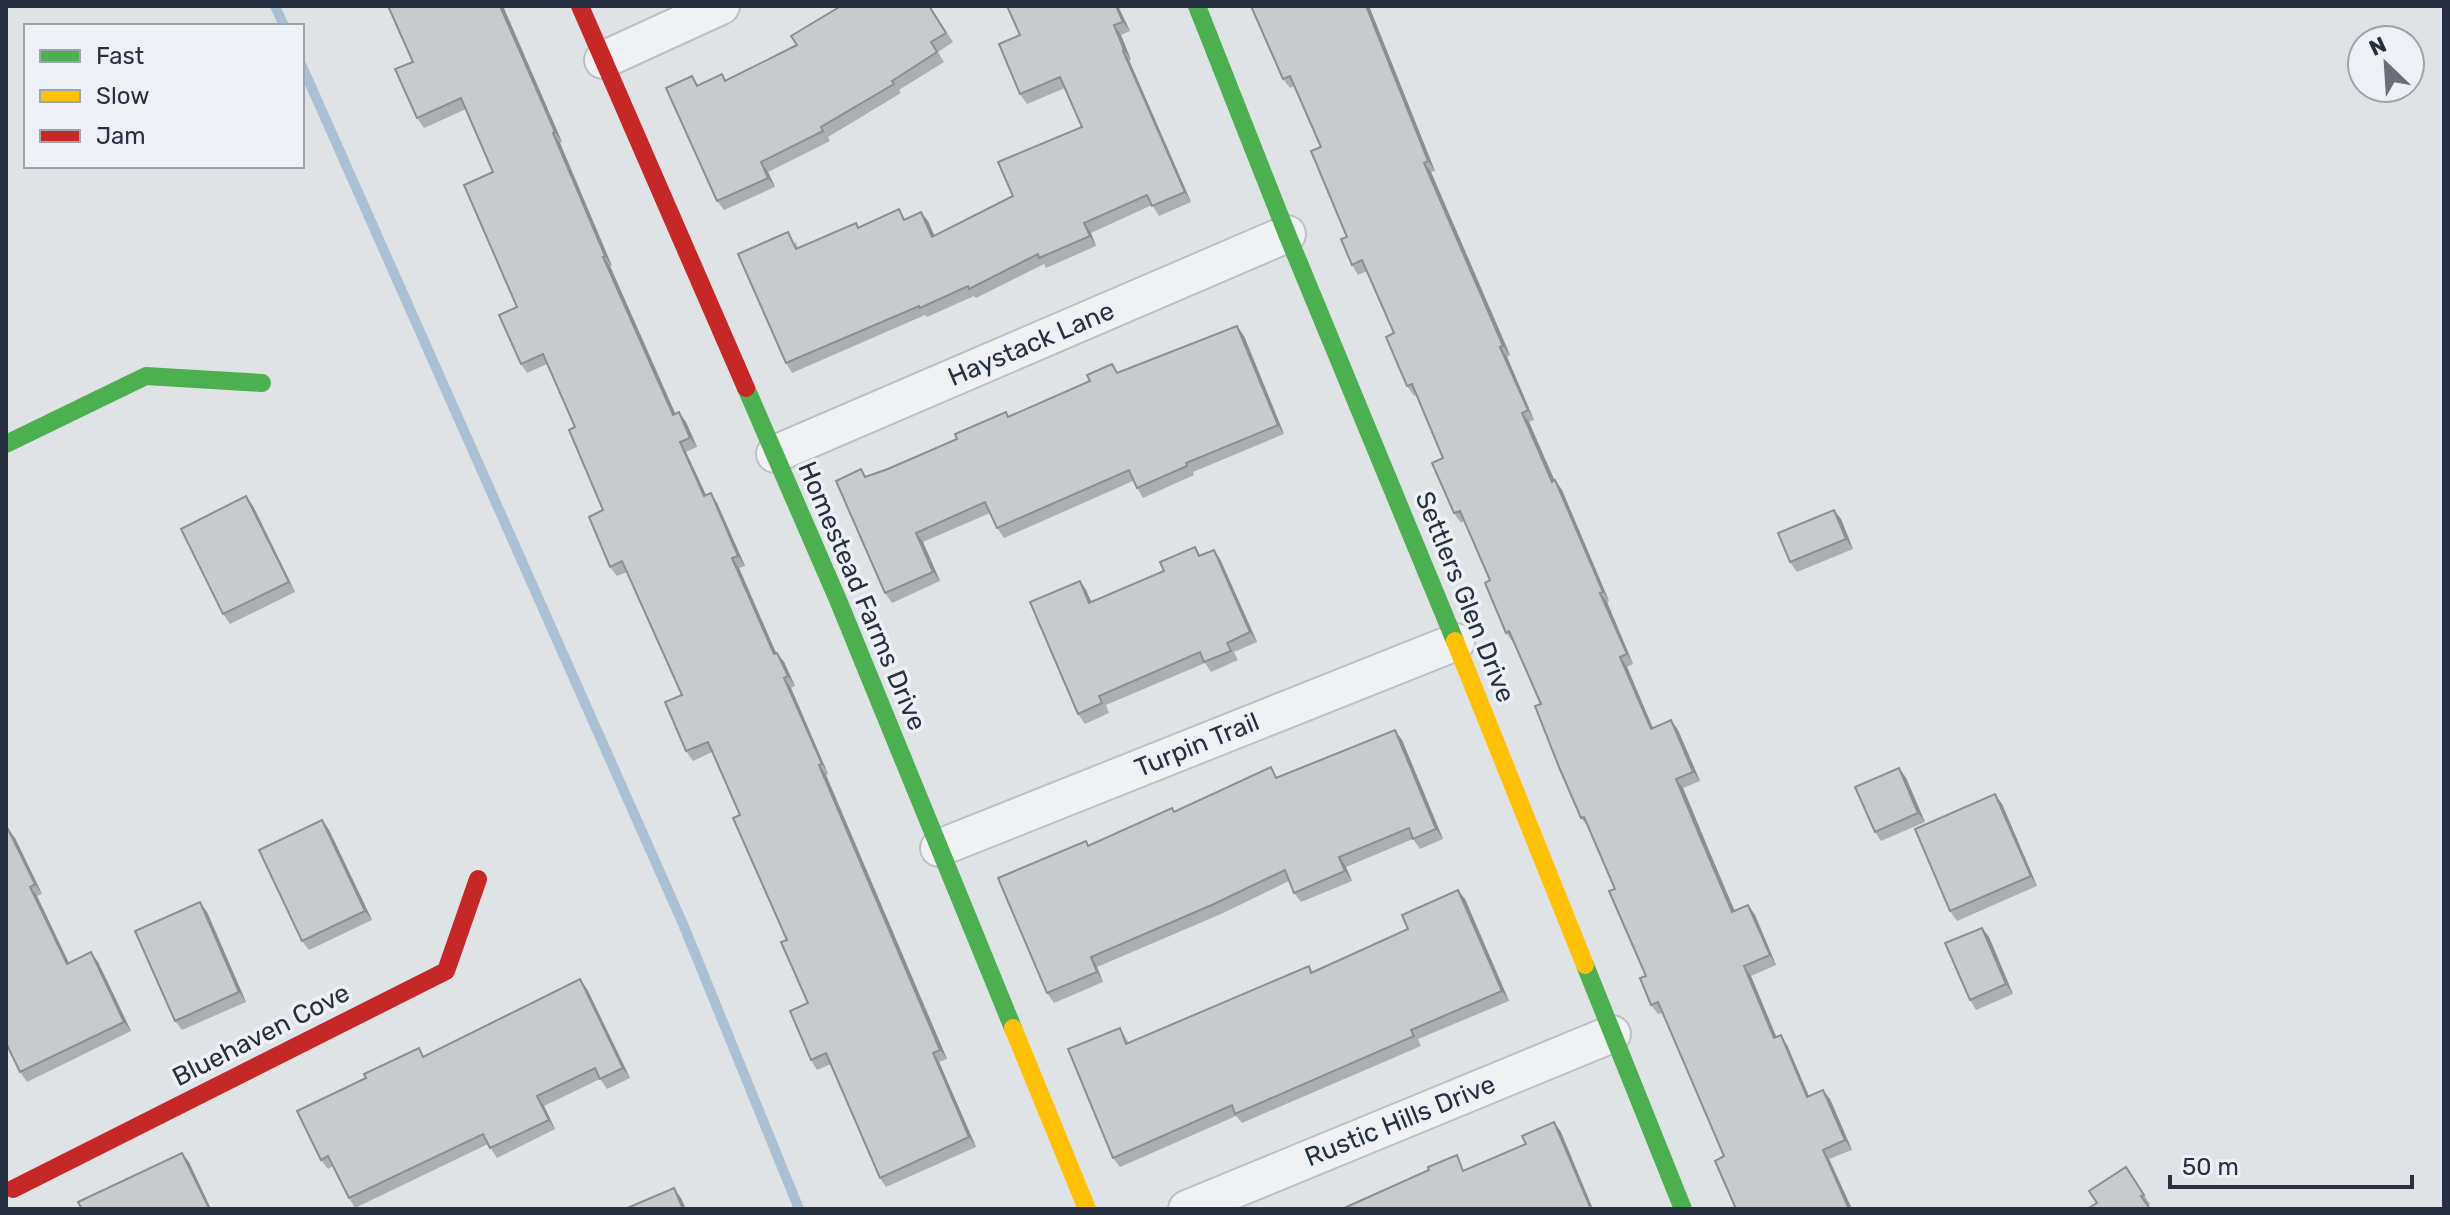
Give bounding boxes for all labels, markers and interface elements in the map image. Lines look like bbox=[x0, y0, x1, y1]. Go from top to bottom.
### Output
legend bbox=[24, 24, 304, 168]
north arrow bbox=[2346, 24, 2426, 104]
text: N bbox=[2365, 31, 2391, 62]
text: Fast bbox=[96, 42, 144, 70]
text: Slow bbox=[96, 82, 149, 110]
text: Jam bbox=[96, 122, 146, 150]
street label: Haystack Lane bbox=[943, 295, 1119, 393]
street label: Homestead Farms Drive bbox=[791, 457, 933, 735]
street label: Settlers Glen Drive bbox=[1409, 487, 1521, 707]
street label: Turpin Trail bbox=[1130, 706, 1264, 784]
street label: Bluehaven Cove bbox=[167, 977, 355, 1093]
street label: Rustic Hills Drive bbox=[1300, 1069, 1500, 1173]
scale bar bbox=[2170, 1139, 2412, 1189]
text: 50 m bbox=[2182, 1153, 2239, 1181]

